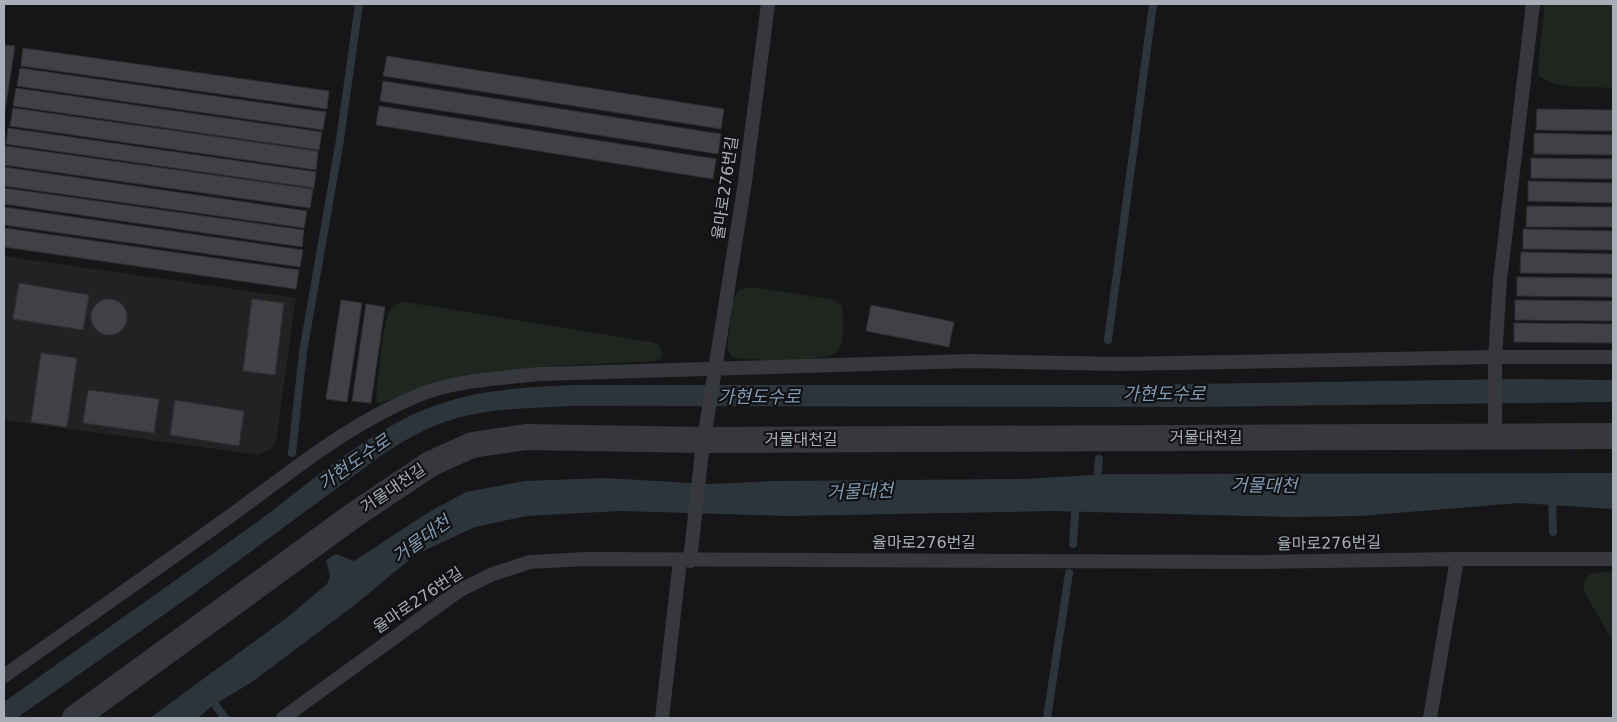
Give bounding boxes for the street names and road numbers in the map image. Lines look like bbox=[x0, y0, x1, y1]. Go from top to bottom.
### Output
street label: 율마로276번길 bbox=[708, 135, 742, 241]
street label: 거물대천길 bbox=[1169, 428, 1243, 447]
street label: 거물대천길 bbox=[764, 430, 838, 449]
street label: 거물대천길 bbox=[357, 460, 429, 516]
street label: 율마로276번길 bbox=[872, 533, 976, 552]
street label: 율마로276번길 bbox=[1277, 533, 1381, 553]
street label: 율마로276번길 bbox=[370, 563, 466, 637]

